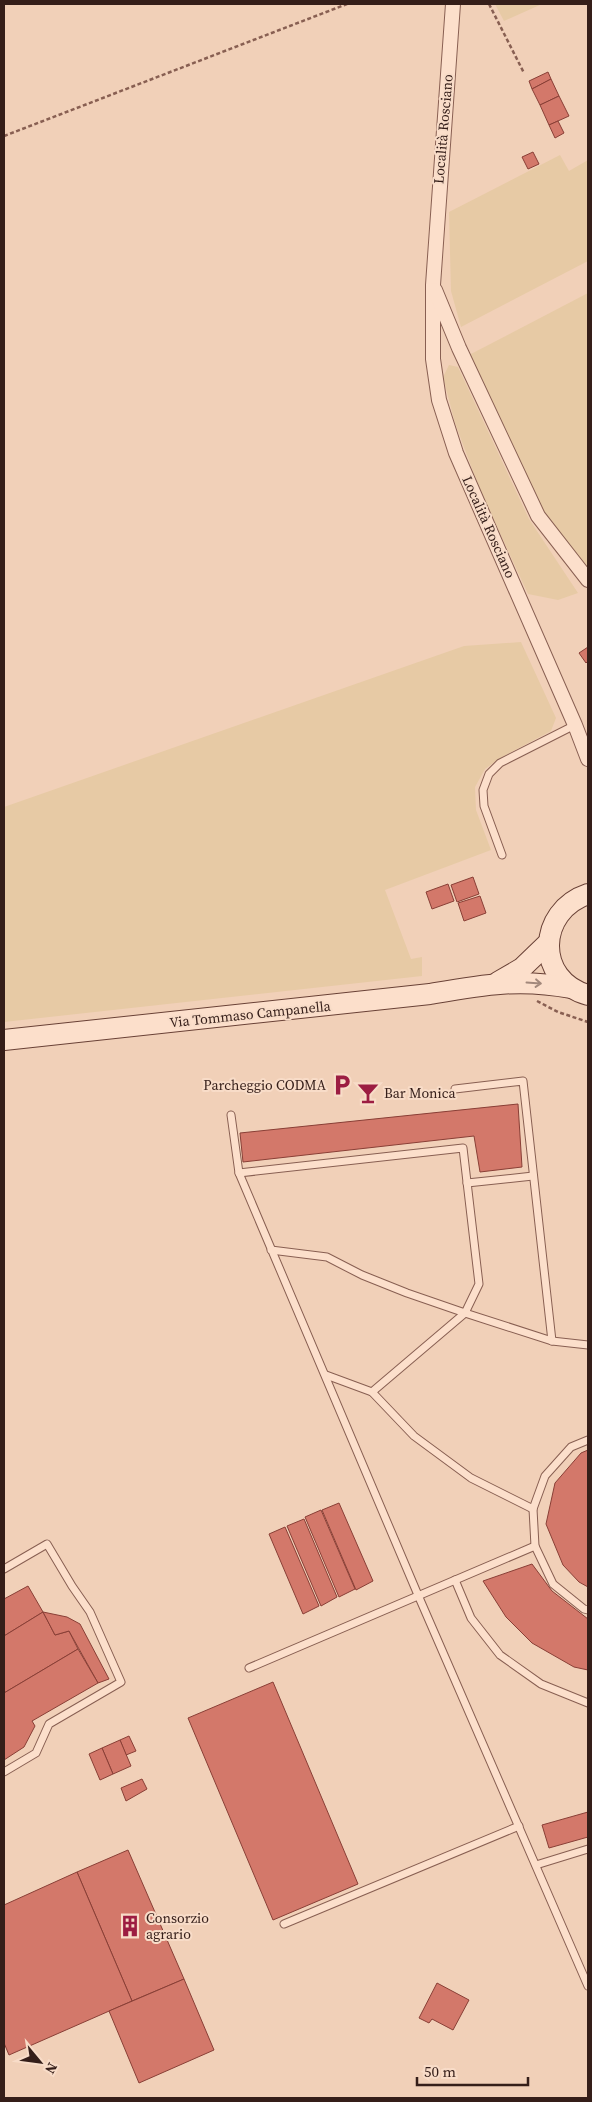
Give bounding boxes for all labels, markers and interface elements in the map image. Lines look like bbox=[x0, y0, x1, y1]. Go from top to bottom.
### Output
street label: Località Rosciano bbox=[428, 73, 458, 185]
street label: Località Rosciano bbox=[457, 473, 521, 582]
one-way arrow bbox=[526, 978, 542, 987]
street label: Via Tommaso Campanella bbox=[168, 995, 333, 1032]
parking icon: Parcheggio CODMA bbox=[329, 1072, 355, 1098]
place label: Parcheggio CODMA bbox=[203, 1075, 327, 1095]
bar icon: Bar Monica bbox=[355, 1080, 381, 1106]
place label: Bar Monica bbox=[384, 1083, 457, 1103]
place label: Consorzio agrario bbox=[146, 1908, 209, 1944]
building icon: Consorzio agrario bbox=[117, 1913, 143, 1939]
north arrow bbox=[15, 2037, 65, 2087]
scale bar bbox=[417, 2054, 528, 2086]
text: N bbox=[40, 2059, 63, 2078]
text: 50 m bbox=[424, 2061, 456, 2082]

